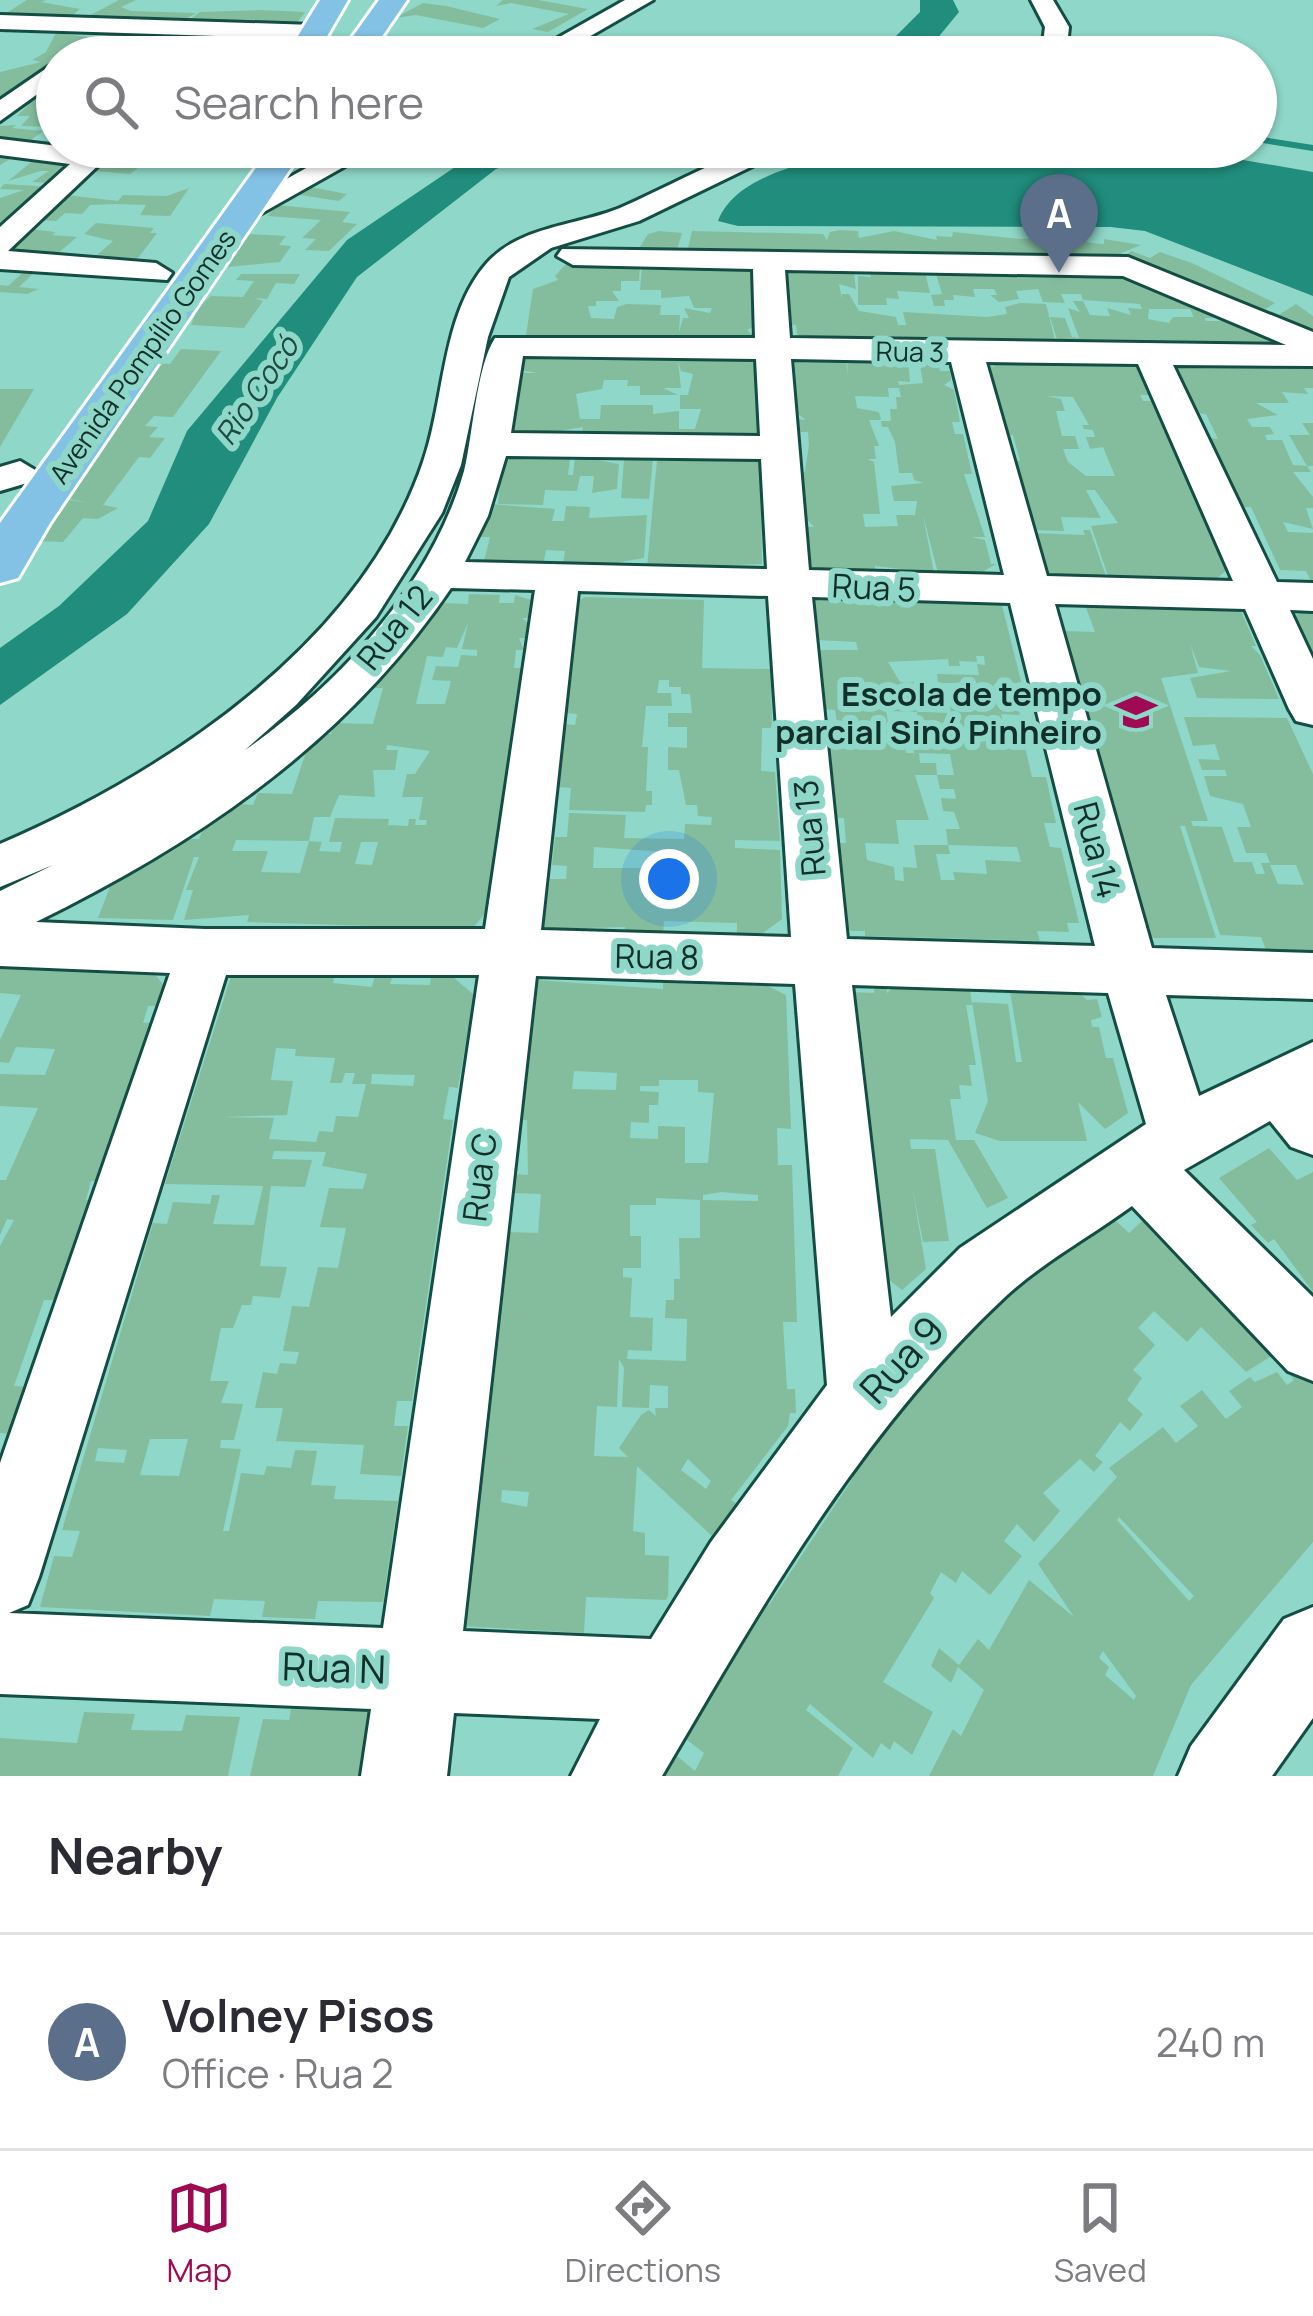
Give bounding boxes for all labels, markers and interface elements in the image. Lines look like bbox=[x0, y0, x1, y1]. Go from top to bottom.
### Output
search box bbox=[36, 36, 1277, 168]
icon: search bbox=[78, 69, 144, 135]
text: Search here bbox=[174, 71, 424, 133]
pin: A bbox=[1020, 174, 1098, 273]
street label: Avenida Pompílio Gomes bbox=[40, 222, 244, 490]
water label: Rio Cocó bbox=[205, 326, 309, 452]
street label: Rua 3 bbox=[875, 332, 945, 370]
street label: Rua 5 bbox=[831, 562, 917, 612]
street label: Rua 12 bbox=[346, 575, 442, 679]
place label: Escola de tempo parcial Sinó Pinheiro bbox=[775, 671, 1102, 754]
school or university icon: Escola de tempo parcial Sinó Pinheiro bbox=[1113, 689, 1159, 735]
street label: Rua 13 bbox=[782, 778, 836, 878]
street label: Rua 14 bbox=[1064, 797, 1132, 903]
your location bbox=[639, 849, 699, 909]
street label: Rua 8 bbox=[614, 933, 700, 979]
street label: Rua C bbox=[451, 1130, 507, 1224]
street label: Rua 9 bbox=[847, 1303, 955, 1415]
street label: Rua N bbox=[281, 1638, 387, 1696]
text: Nearby bbox=[48, 1820, 223, 1889]
text: Volney Pisos bbox=[162, 1984, 434, 2046]
text: A bbox=[74, 2015, 100, 2069]
text: 240 m bbox=[1156, 2015, 1265, 2069]
text: Office · Rua 2 bbox=[162, 2046, 393, 2100]
tab: Map bbox=[166, 2175, 232, 2292]
tab: Directions bbox=[565, 2175, 721, 2292]
tab: Saved bbox=[1054, 2175, 1147, 2292]

